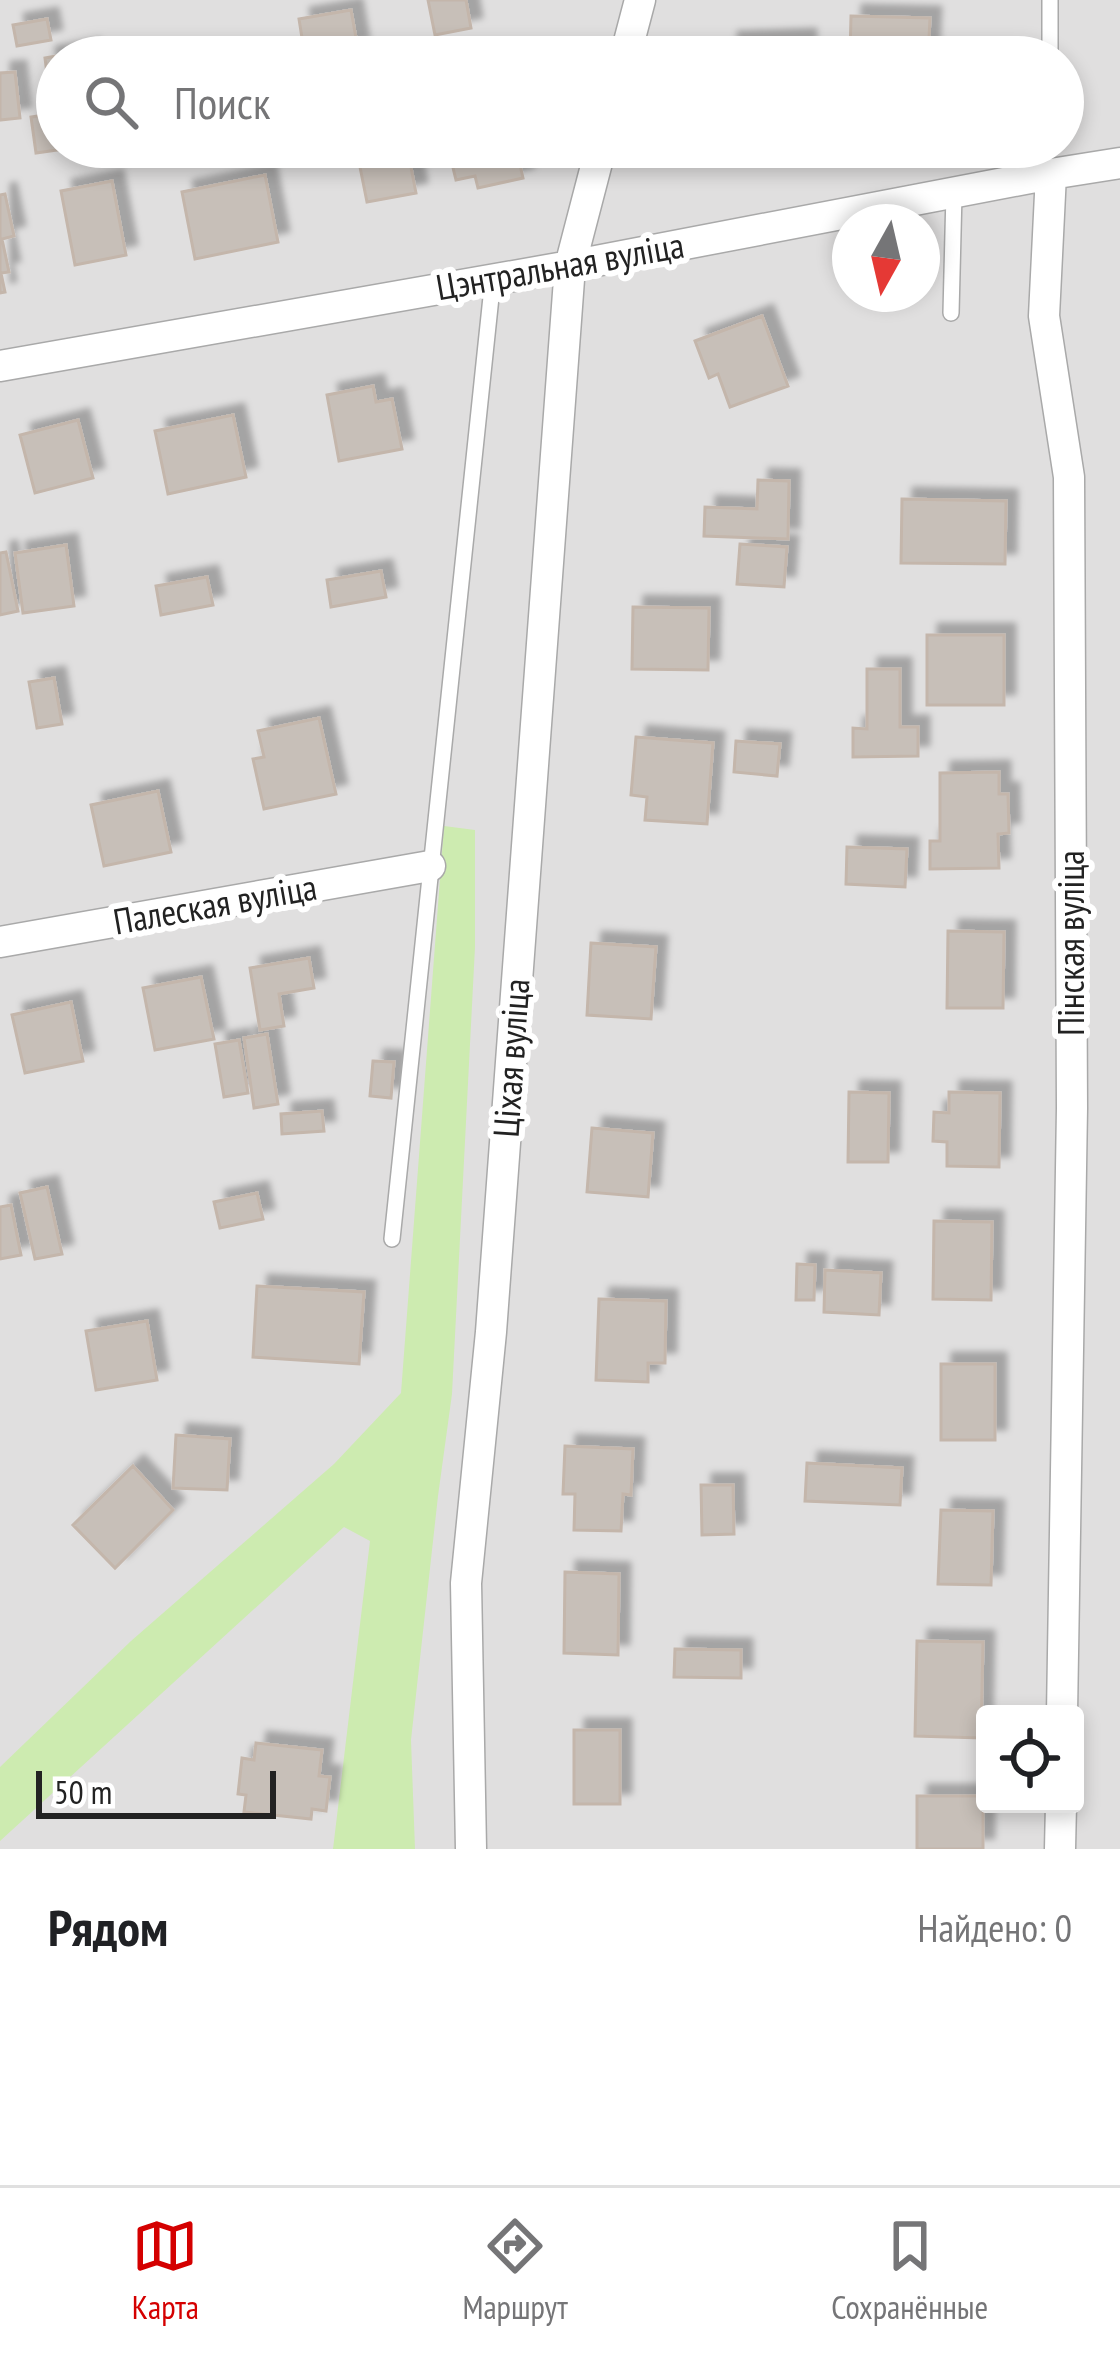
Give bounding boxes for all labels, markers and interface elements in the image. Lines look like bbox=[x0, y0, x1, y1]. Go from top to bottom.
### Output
search box bbox=[36, 36, 1084, 168]
icon: search bbox=[78, 69, 144, 135]
text: Поиск bbox=[174, 73, 270, 131]
north arrow bbox=[832, 204, 940, 312]
street label: Цэнтральная вуліца bbox=[432, 221, 687, 310]
street label: Пінская вуліца bbox=[1047, 850, 1094, 1036]
street label: Палеская вуліца bbox=[110, 863, 320, 945]
street label: Ціхая вуліца bbox=[482, 977, 539, 1139]
map controls bbox=[976, 1705, 1084, 1813]
button: locate bbox=[976, 1705, 1084, 1813]
scale bar bbox=[36, 1765, 276, 1818]
text: 50 m bbox=[54, 1770, 112, 1813]
text: Рядом bbox=[48, 1894, 168, 1960]
text: Найдено: 0 bbox=[918, 1902, 1072, 1953]
tab: Карта bbox=[132, 2213, 199, 2328]
tab: Маршрут bbox=[462, 2213, 568, 2328]
tab: Сохранённые bbox=[831, 2213, 988, 2328]

